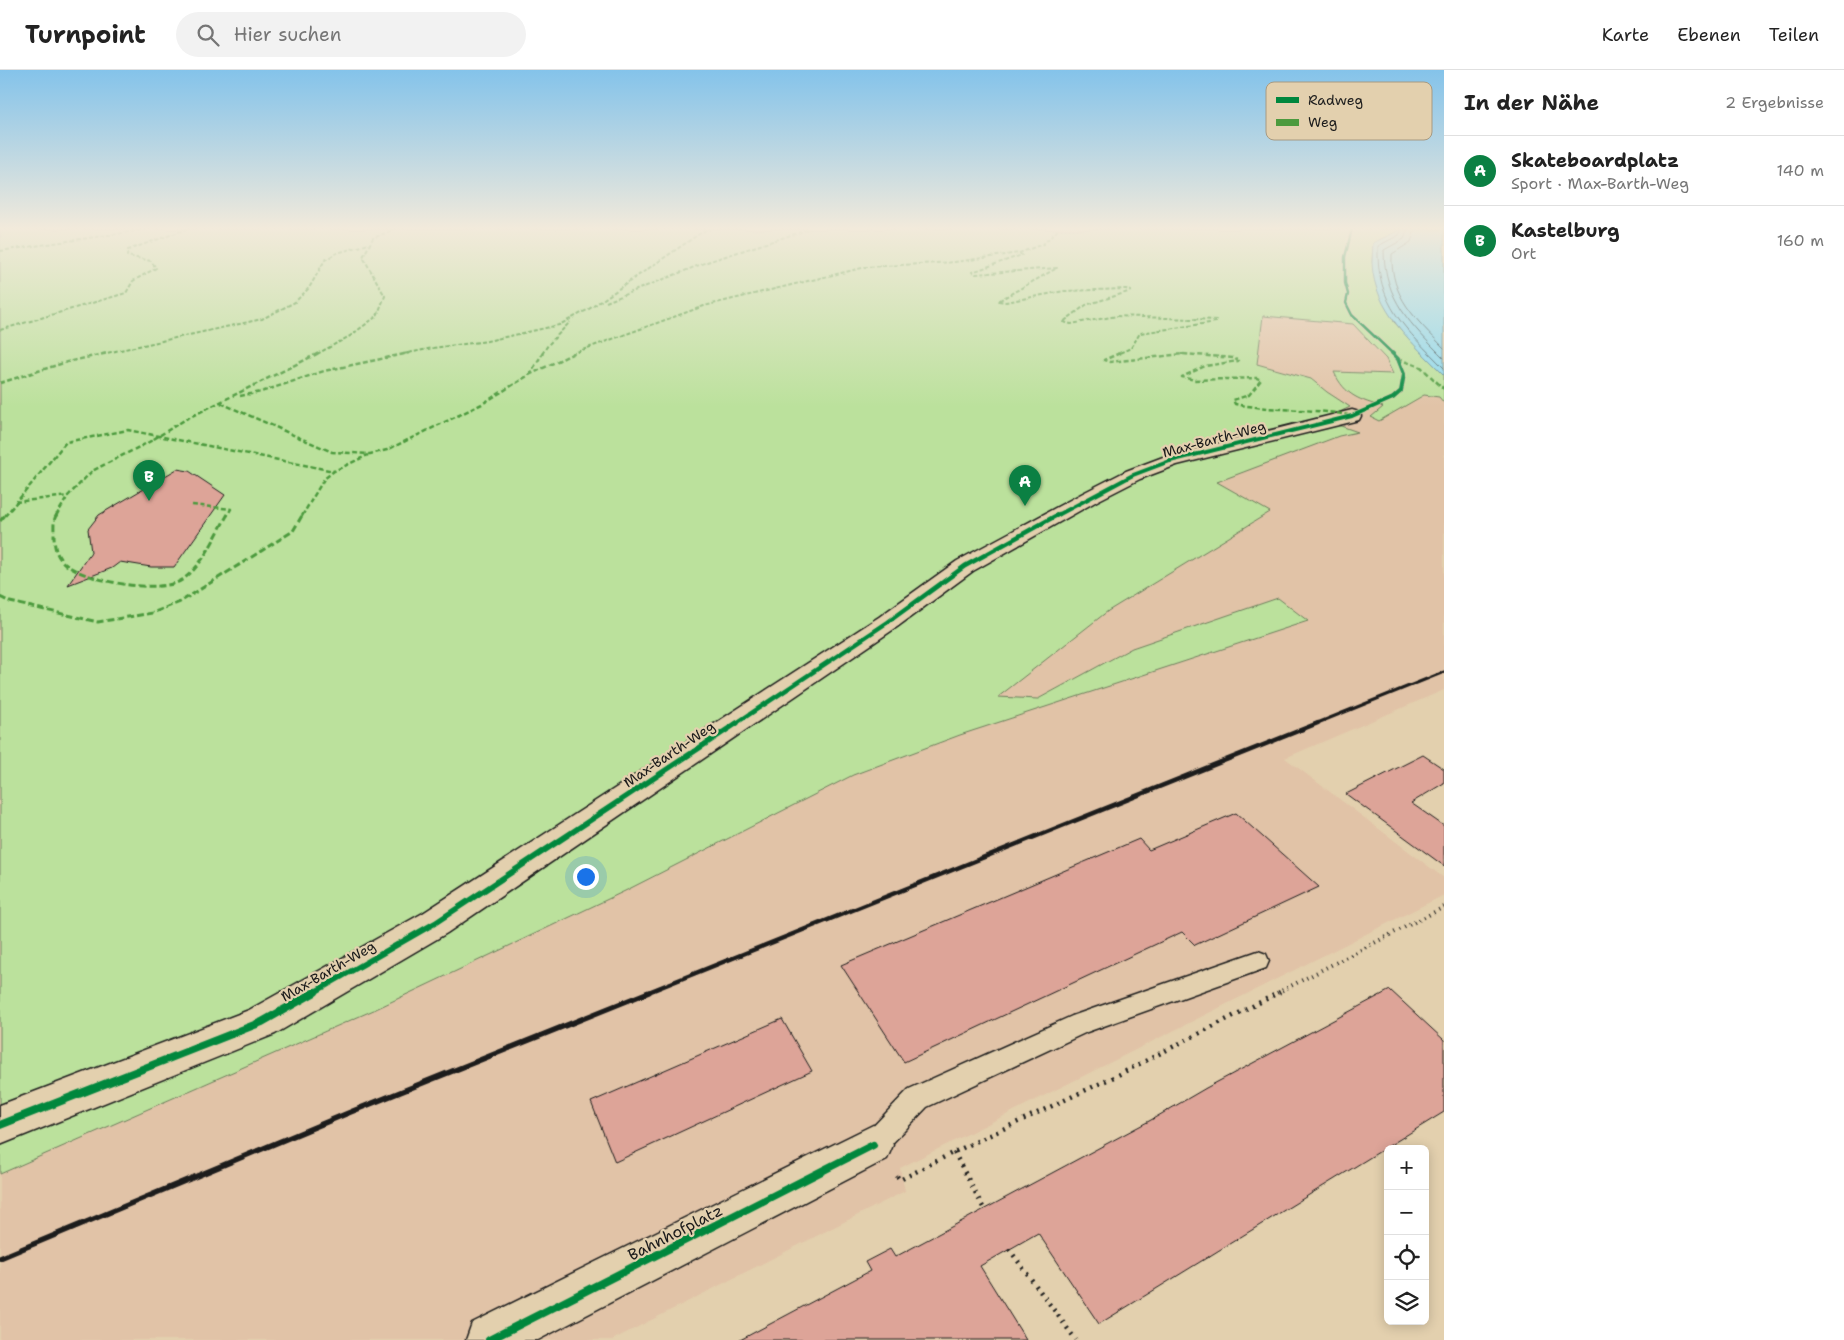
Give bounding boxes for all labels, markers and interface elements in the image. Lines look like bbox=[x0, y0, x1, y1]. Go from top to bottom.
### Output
search box bbox=[176, 12, 526, 57]
text: Turnpoint bbox=[25, 19, 146, 51]
icon: search bbox=[194, 21, 222, 49]
text: Hier suchen bbox=[234, 22, 341, 47]
text: Karte bbox=[1602, 23, 1649, 47]
text: Ebenen bbox=[1677, 23, 1741, 47]
text: Teilen bbox=[1769, 23, 1819, 47]
legend bbox=[1266, 82, 1432, 140]
text: In der Nähe bbox=[1464, 89, 1599, 117]
text: Radweg bbox=[1308, 91, 1363, 109]
text: 2 Ergebnisse bbox=[1725, 92, 1824, 113]
text: Weg bbox=[1308, 113, 1337, 131]
text: Skateboardplatz bbox=[1511, 148, 1679, 173]
text: A bbox=[1474, 160, 1486, 181]
text: 140 m bbox=[1777, 160, 1824, 181]
text: Sport · Max-Barth-Weg bbox=[1511, 173, 1689, 194]
text: Kastelburg bbox=[1511, 218, 1620, 243]
text: B bbox=[1475, 230, 1485, 251]
text: 160 m bbox=[1777, 230, 1824, 251]
text: Ort bbox=[1511, 243, 1537, 264]
street label: Max-Barth-Weg bbox=[1160, 417, 1268, 461]
pin: B bbox=[133, 460, 165, 501]
pin: A bbox=[1009, 465, 1041, 506]
street label: Max-Barth-Weg bbox=[620, 717, 718, 791]
your location bbox=[573, 864, 599, 890]
street label: Max-Barth-Weg bbox=[277, 937, 379, 1005]
map controls bbox=[1384, 1145, 1429, 1325]
button: + bbox=[1384, 1145, 1429, 1190]
button: − bbox=[1384, 1190, 1429, 1235]
street label: Bahnhofplatz bbox=[624, 1200, 726, 1265]
button: locate bbox=[1384, 1235, 1429, 1280]
button: layers bbox=[1384, 1280, 1429, 1325]

